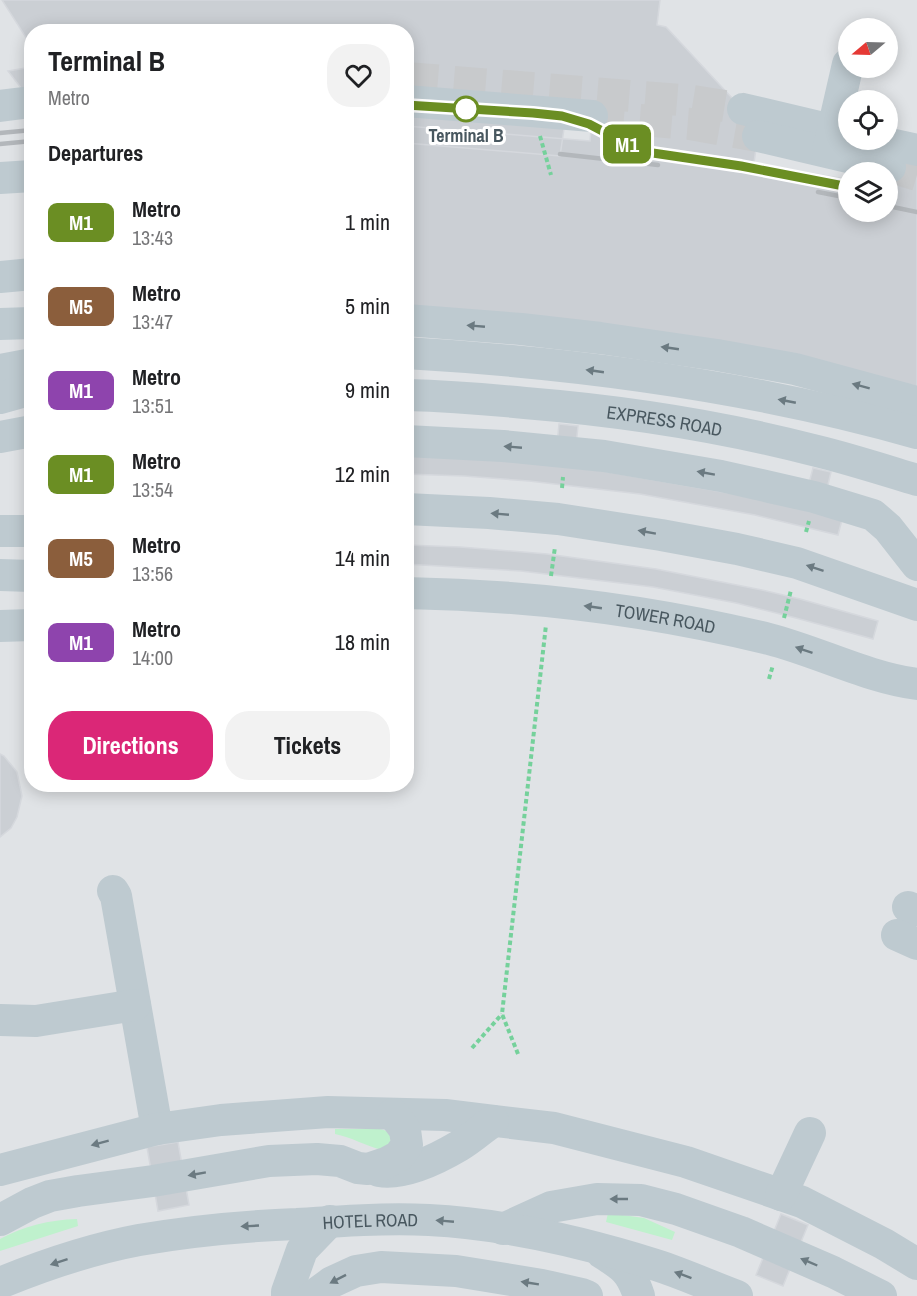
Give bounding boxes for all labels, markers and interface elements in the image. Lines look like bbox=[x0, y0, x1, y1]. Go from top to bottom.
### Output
north arrow bbox=[838, 18, 898, 78]
map controls bbox=[838, 18, 898, 222]
text: Terminal B bbox=[48, 42, 165, 80]
button: heart bbox=[327, 44, 390, 107]
text: Metro bbox=[48, 84, 90, 111]
button: locate bbox=[838, 90, 898, 150]
marker: Terminal B bbox=[453, 96, 479, 122]
place label: Terminal B bbox=[428, 123, 504, 148]
line badge: M1 bbox=[600, 124, 654, 164]
text: M1 bbox=[615, 130, 639, 159]
text: Departures bbox=[48, 138, 143, 168]
button: layers bbox=[838, 162, 898, 222]
text: Metro bbox=[132, 194, 181, 224]
text: 1 min bbox=[345, 207, 390, 237]
text: M1 bbox=[69, 208, 93, 237]
text: 13:43 bbox=[132, 224, 173, 251]
text: Metro bbox=[132, 278, 181, 308]
text: 5 min bbox=[345, 291, 390, 321]
text: M5 bbox=[69, 292, 93, 321]
text: 13:47 bbox=[132, 308, 173, 335]
one-way arrow bbox=[466, 321, 485, 330]
one-way arrow bbox=[660, 344, 679, 353]
text: Metro bbox=[132, 362, 181, 392]
one-way arrow bbox=[585, 366, 604, 375]
text: 9 min bbox=[345, 375, 390, 405]
text: M1 bbox=[69, 376, 93, 405]
one-way arrow bbox=[852, 380, 870, 390]
text: 13:51 bbox=[132, 392, 173, 419]
one-way arrow bbox=[778, 396, 797, 405]
street label: EXPRESS ROAD bbox=[605, 399, 724, 442]
one-way arrow bbox=[503, 442, 522, 452]
text: Metro bbox=[132, 446, 181, 476]
text: 12 min bbox=[335, 459, 390, 489]
text: M1 bbox=[69, 460, 93, 489]
one-way arrow bbox=[696, 469, 715, 478]
text: 13:54 bbox=[132, 476, 173, 503]
one-way arrow bbox=[490, 509, 509, 519]
one-way arrow bbox=[638, 527, 657, 536]
text: Metro bbox=[132, 530, 181, 560]
text: 14 min bbox=[335, 543, 390, 573]
text: M5 bbox=[69, 544, 93, 573]
text: 13:56 bbox=[132, 560, 173, 587]
one-way arrow bbox=[806, 563, 824, 573]
street label: TOWER ROAD bbox=[614, 597, 718, 639]
one-way arrow bbox=[583, 602, 602, 611]
text: Metro bbox=[132, 614, 181, 644]
text: 18 min bbox=[335, 627, 390, 657]
text: M1 bbox=[69, 628, 93, 657]
text: 14:00 bbox=[132, 644, 173, 671]
one-way arrow bbox=[795, 644, 813, 654]
button: Directions bbox=[48, 711, 213, 780]
button: Tickets bbox=[225, 711, 390, 780]
one-way arrow bbox=[91, 1139, 109, 1149]
one-way arrow bbox=[187, 1169, 206, 1178]
one-way arrow bbox=[609, 1194, 628, 1204]
street label: HOTEL ROAD bbox=[322, 1207, 418, 1235]
one-way arrow bbox=[435, 1217, 454, 1226]
one-way arrow bbox=[241, 1221, 260, 1231]
one-way arrow bbox=[50, 1257, 68, 1267]
one-way arrow bbox=[800, 1257, 818, 1266]
one-way arrow bbox=[673, 1269, 691, 1279]
one-way arrow bbox=[329, 1274, 347, 1284]
one-way arrow bbox=[520, 1279, 539, 1288]

